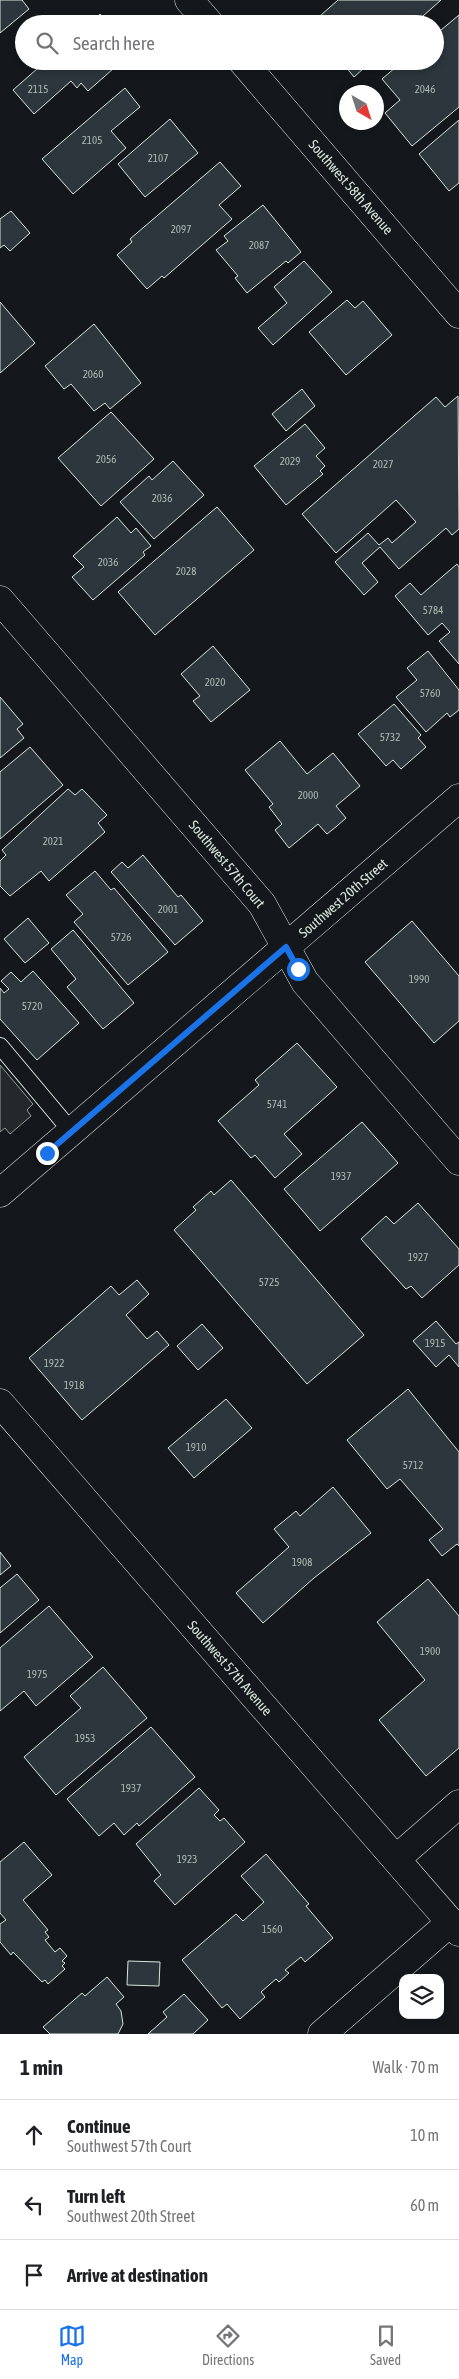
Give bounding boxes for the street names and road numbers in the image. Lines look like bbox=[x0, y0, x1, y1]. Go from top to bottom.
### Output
street label: Southwest 58th Avenue bbox=[306, 136, 396, 238]
street label: Southwest 57th Court bbox=[186, 817, 268, 911]
street label: Southwest 20th Street bbox=[295, 855, 391, 941]
street label: Southwest 57th Avenue bbox=[185, 1617, 275, 1719]

